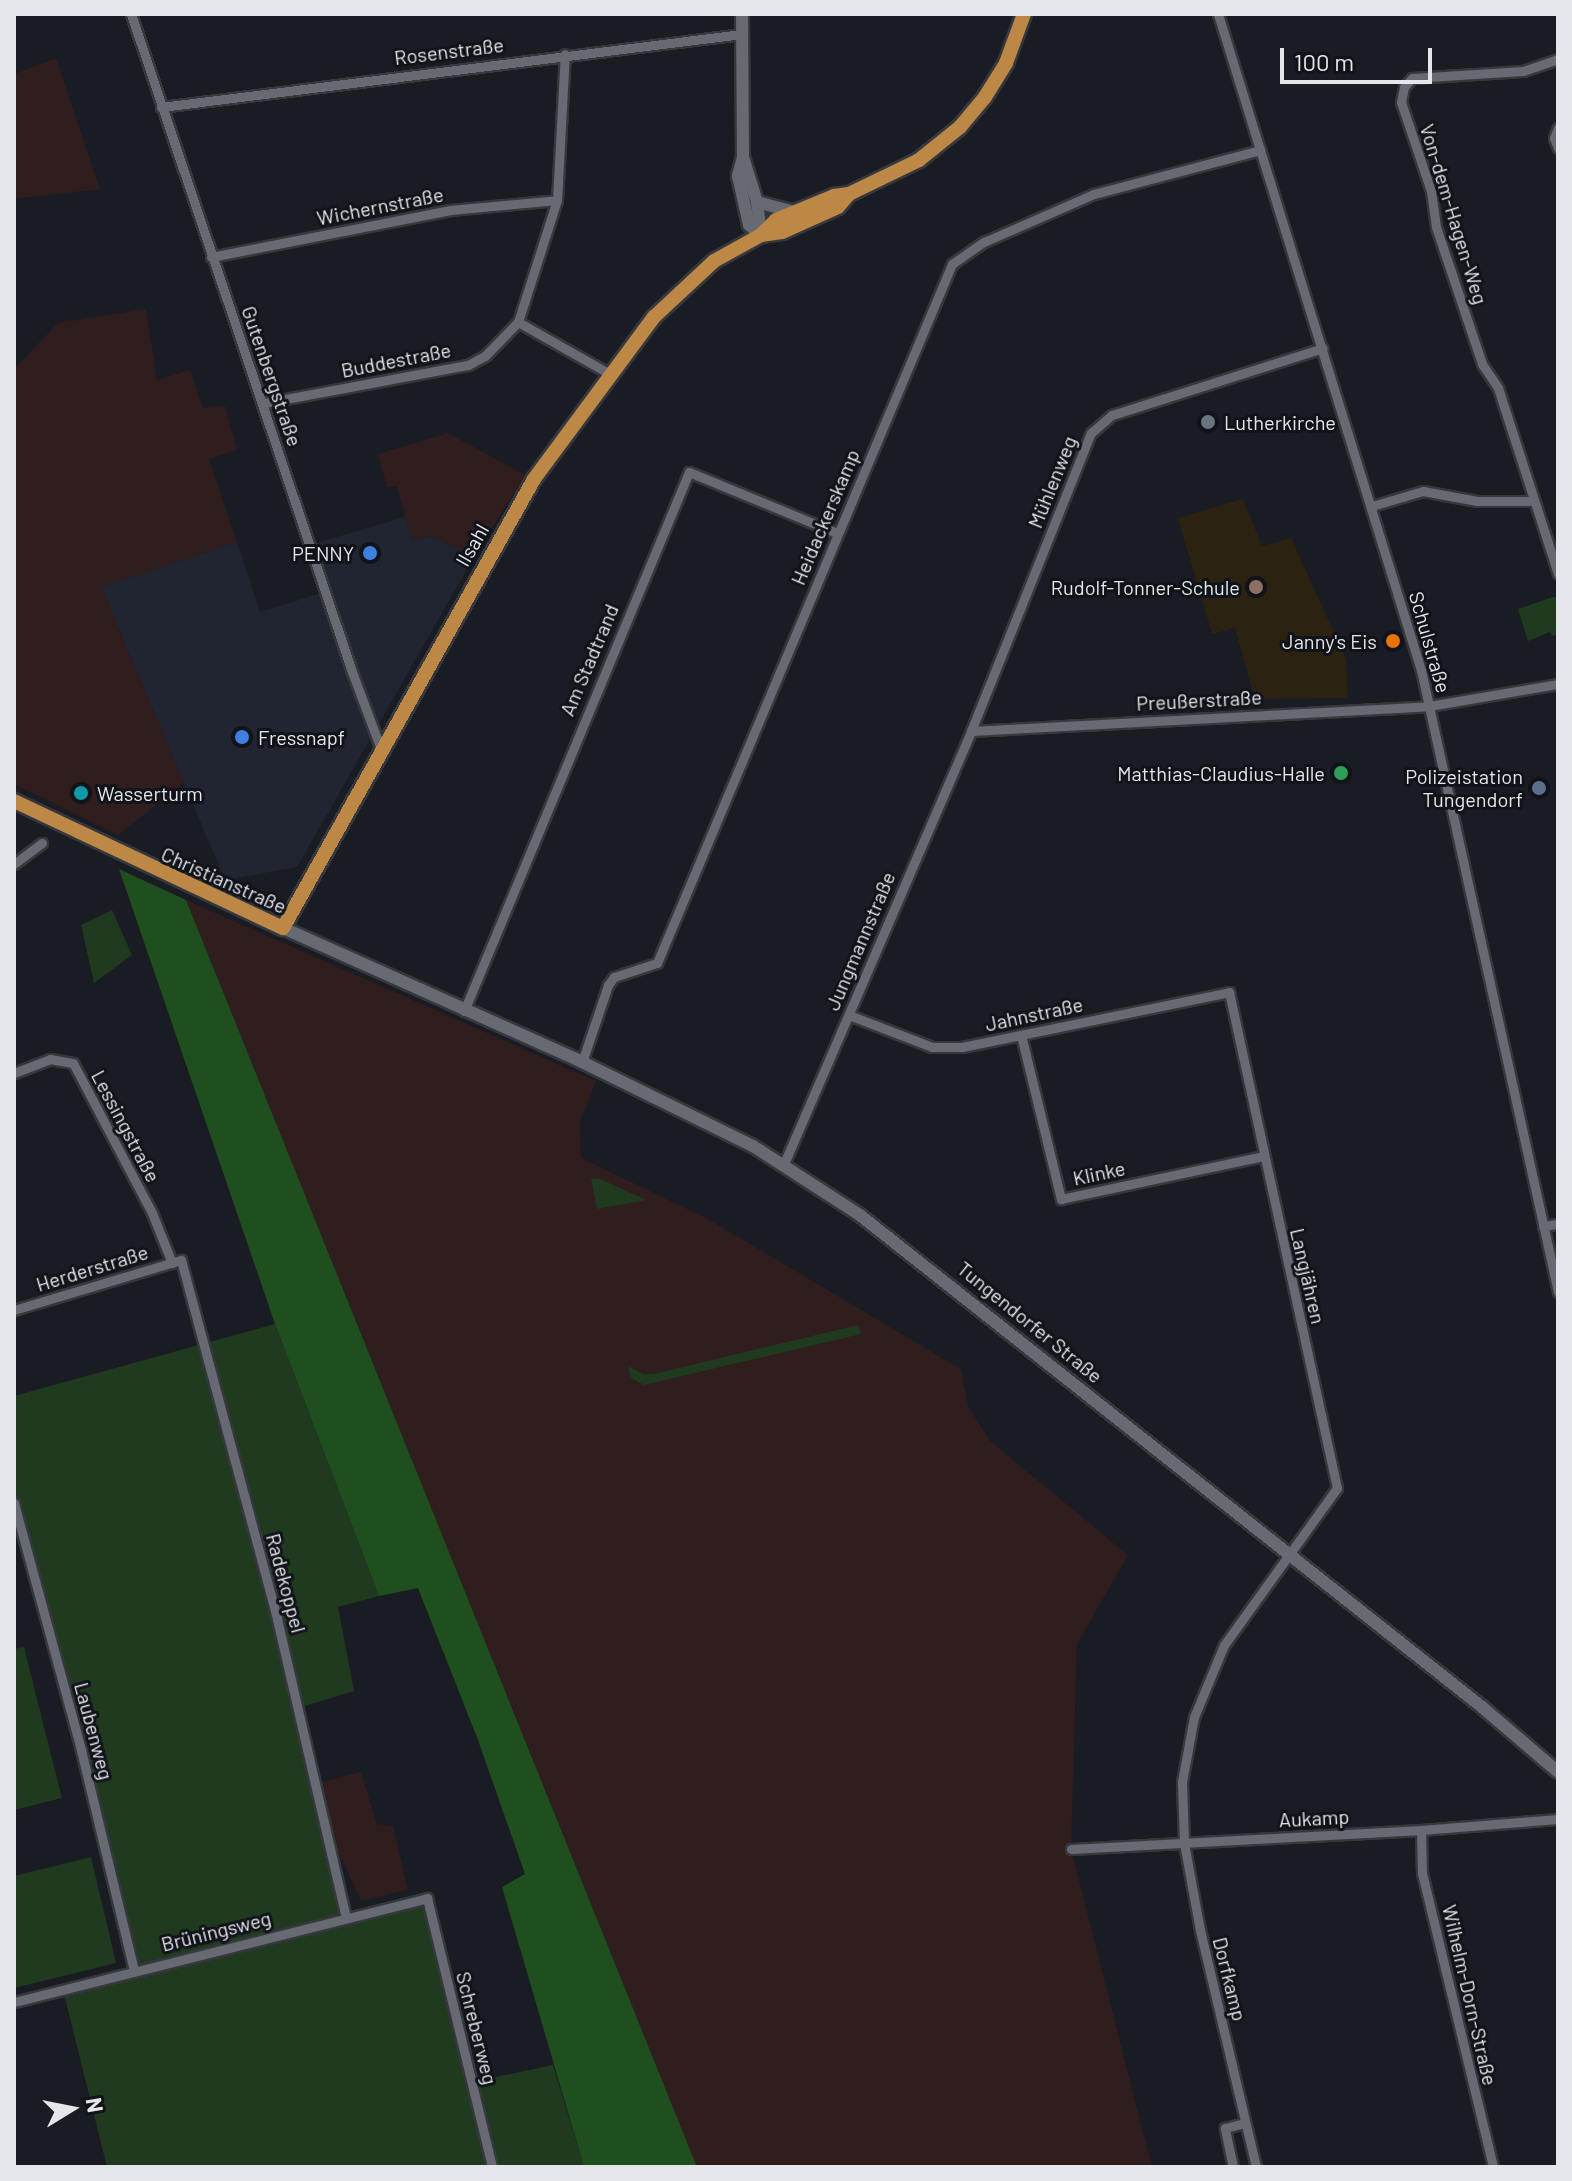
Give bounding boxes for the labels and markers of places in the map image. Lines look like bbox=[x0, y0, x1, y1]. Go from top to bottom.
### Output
place label: Lutherkirche bbox=[1224, 410, 1336, 434]
marker: Lutherkirche bbox=[1199, 413, 1217, 431]
place label: PENNY bbox=[292, 541, 354, 565]
marker: PENNY bbox=[361, 544, 379, 562]
place label: Rudolf-Tonner-Schule bbox=[1051, 575, 1240, 599]
marker: Rudolf-Tonner-Schule bbox=[1247, 578, 1265, 596]
place label: Janny's Eis bbox=[1282, 629, 1377, 653]
marker: Janny's Eis bbox=[1384, 632, 1402, 650]
place label: Fressnapf bbox=[258, 725, 345, 749]
marker: Fressnapf bbox=[233, 728, 251, 746]
place label: Matthias-Claudius-Halle bbox=[1117, 761, 1325, 785]
marker: Matthias-Claudius-Halle bbox=[1332, 764, 1350, 782]
place label: Polizeistation Tungendorf bbox=[1405, 764, 1523, 811]
marker: Polizeistation Tungendorf bbox=[1530, 779, 1548, 797]
place label: Wasserturm bbox=[97, 781, 203, 805]
marker: Wasserturm bbox=[72, 784, 90, 802]

